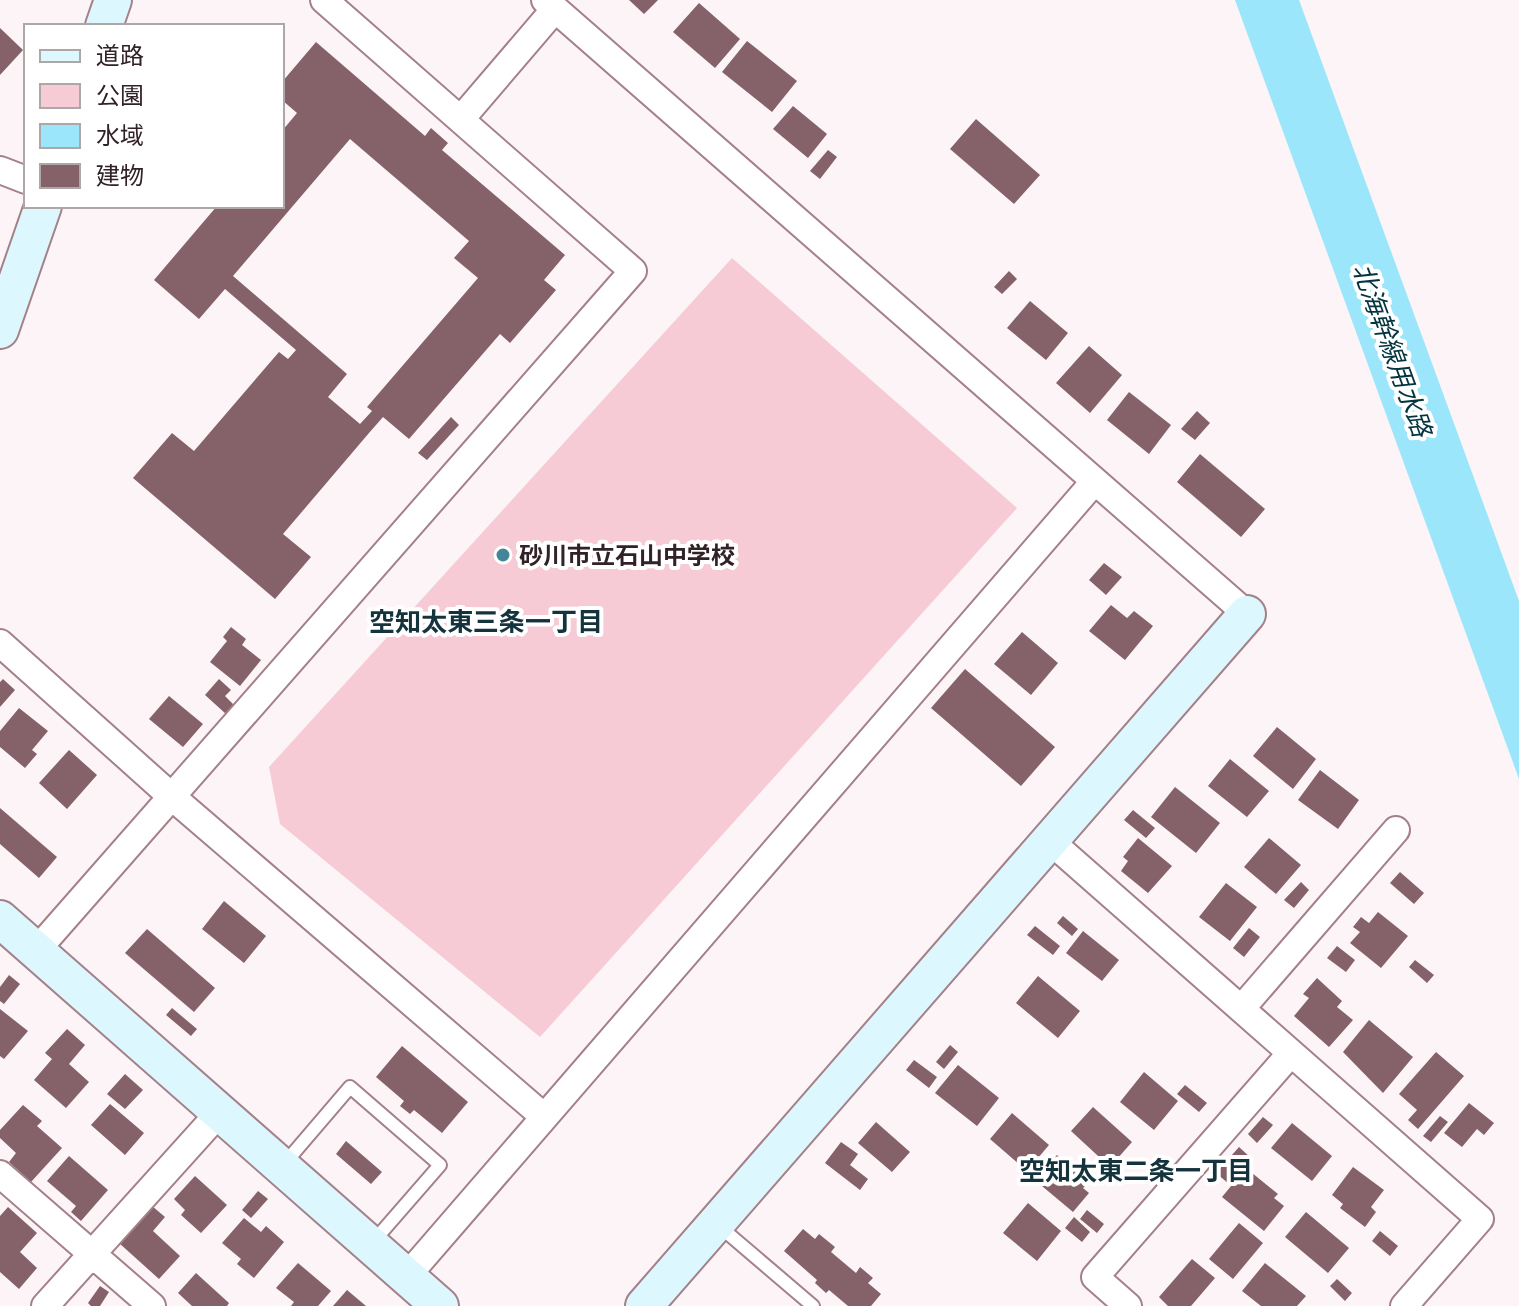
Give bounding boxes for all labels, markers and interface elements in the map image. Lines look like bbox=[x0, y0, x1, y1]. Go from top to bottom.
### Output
legend bbox=[24, 24, 284, 208]
text: 道路 bbox=[96, 41, 144, 70]
text: 公園 bbox=[96, 81, 144, 110]
text: 水域 bbox=[96, 121, 144, 150]
text: 建物 bbox=[96, 161, 144, 190]
water label: 北海幹線用水路 bbox=[1346, 259, 1439, 443]
place label: 砂川市立石山中学校 bbox=[519, 541, 735, 570]
marker: 砂川市立石山中学校 bbox=[494, 546, 512, 564]
district label: 空知太東三条一丁目 bbox=[369, 606, 603, 638]
district label: 空知太東二条一丁目 bbox=[1019, 1155, 1253, 1187]

